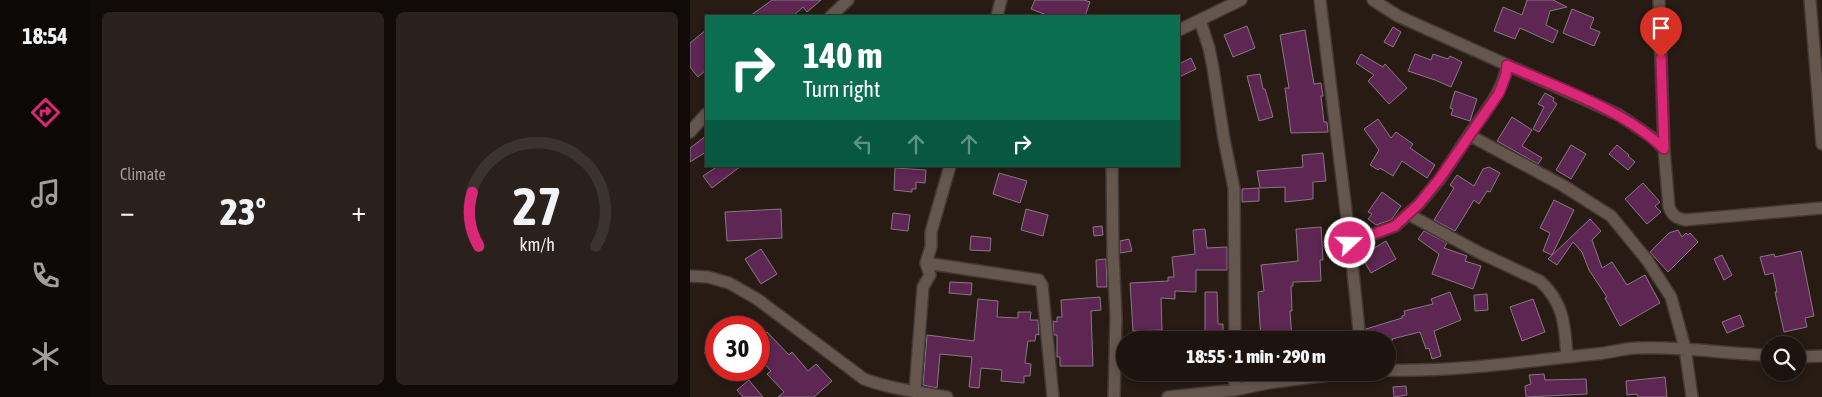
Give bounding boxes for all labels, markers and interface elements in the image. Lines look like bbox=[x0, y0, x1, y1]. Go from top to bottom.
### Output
pin bbox=[1640, 7, 1682, 58]
icon: arrive bbox=[1647, 14, 1675, 42]
text: 18:54 bbox=[22, 23, 68, 49]
icon: right bbox=[720, 35, 785, 100]
text: 140 m bbox=[803, 35, 882, 75]
text: Turn right bbox=[803, 76, 880, 102]
icon: directions bbox=[28, 95, 63, 130]
icon: left bbox=[849, 130, 877, 158]
icon: ahead bbox=[902, 130, 930, 158]
icon: ahead bbox=[955, 130, 983, 158]
icon: right bbox=[1008, 130, 1036, 158]
text: Climate bbox=[120, 165, 166, 183]
icon: music bbox=[28, 176, 63, 211]
text: 27 bbox=[513, 176, 561, 236]
text: 23° bbox=[220, 190, 266, 233]
text: − bbox=[120, 195, 135, 227]
text: + bbox=[351, 195, 366, 227]
position arrow bbox=[1323, 216, 1375, 268]
text: km/h bbox=[519, 234, 555, 255]
icon: phone bbox=[28, 258, 63, 293]
speed limit sign: 30 bbox=[705, 316, 770, 381]
map controls bbox=[1761, 336, 1806, 381]
button: search bbox=[1761, 336, 1806, 381]
icon: climate bbox=[28, 339, 63, 374]
text: 18:55 · 1 min · 290 m bbox=[1186, 345, 1326, 367]

